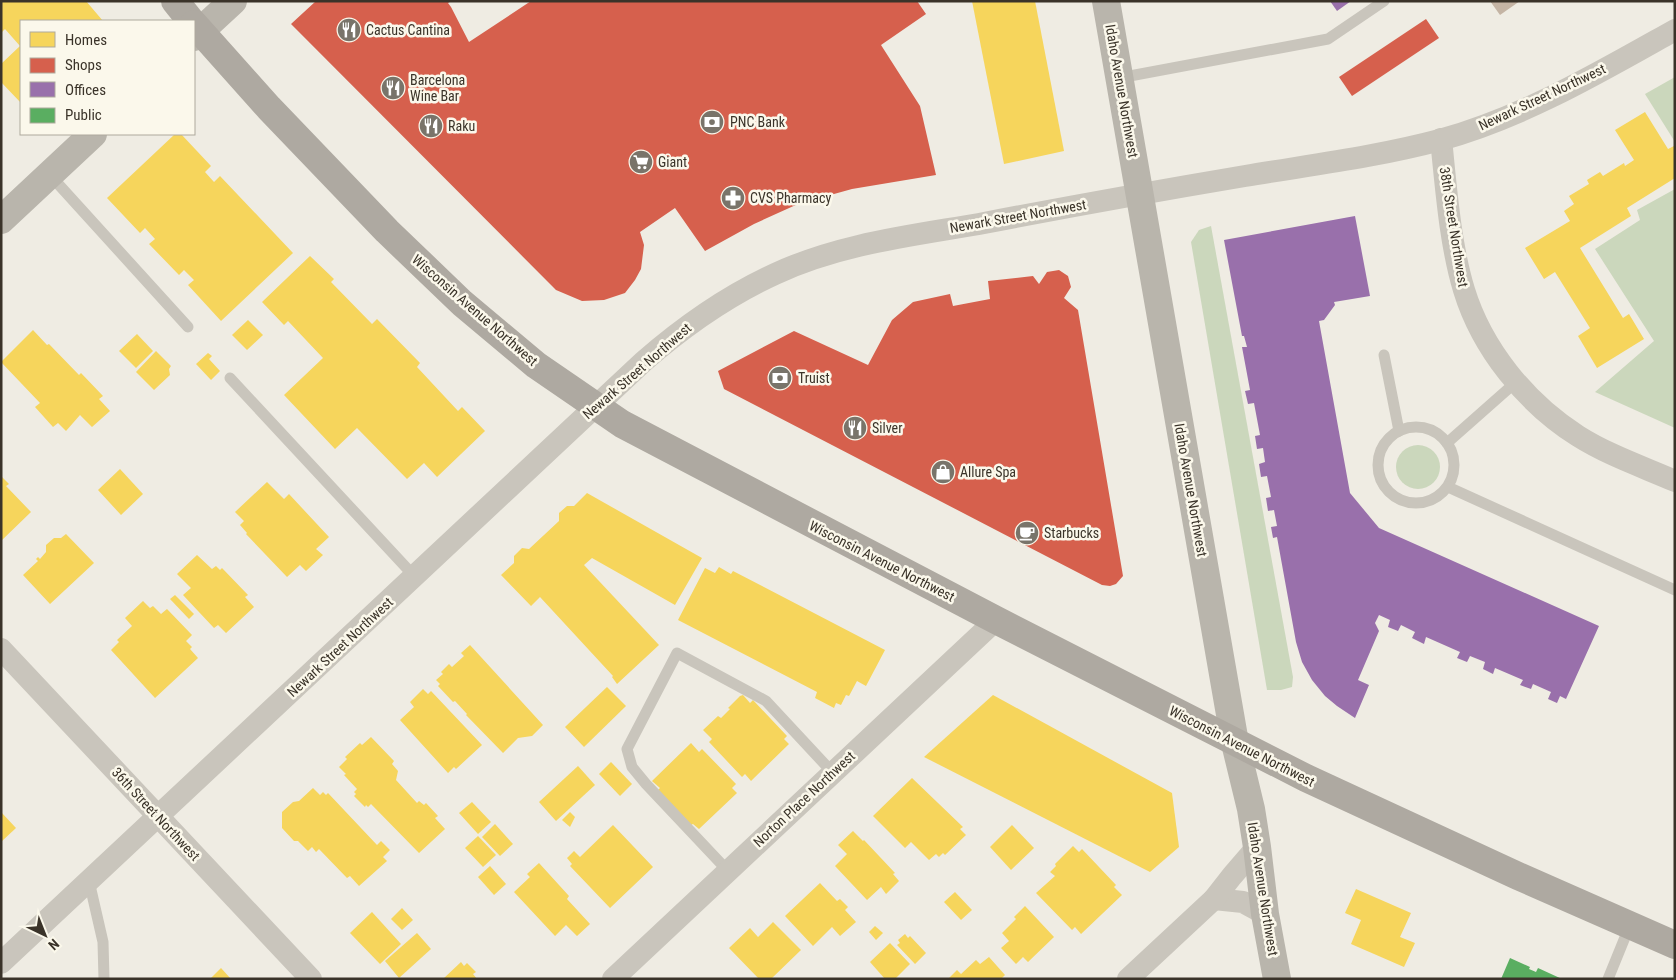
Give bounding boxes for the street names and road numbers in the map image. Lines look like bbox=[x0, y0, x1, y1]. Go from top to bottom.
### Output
street label: Idaho Avenue Northwest bbox=[1102, 23, 1142, 159]
street label: Newark Street Northwest bbox=[1476, 61, 1608, 133]
street label: 38th Street Northwest bbox=[1437, 166, 1471, 288]
street label: Newark Street Northwest bbox=[949, 196, 1087, 236]
street label: Wisconsin Avenue Northwest bbox=[409, 251, 541, 369]
street label: Newark Street Northwest bbox=[580, 320, 694, 422]
street label: Idaho Avenue Northwest bbox=[1171, 422, 1211, 558]
street label: Wisconsin Avenue Northwest bbox=[807, 517, 957, 605]
street label: Newark Street Northwest bbox=[284, 594, 396, 700]
street label: Wisconsin Avenue Northwest bbox=[1167, 702, 1317, 790]
street label: Norton Place Northwest bbox=[750, 748, 858, 850]
street label: 36th Street Northwest bbox=[109, 764, 203, 864]
street label: Idaho Avenue Northwest bbox=[1245, 821, 1281, 957]

